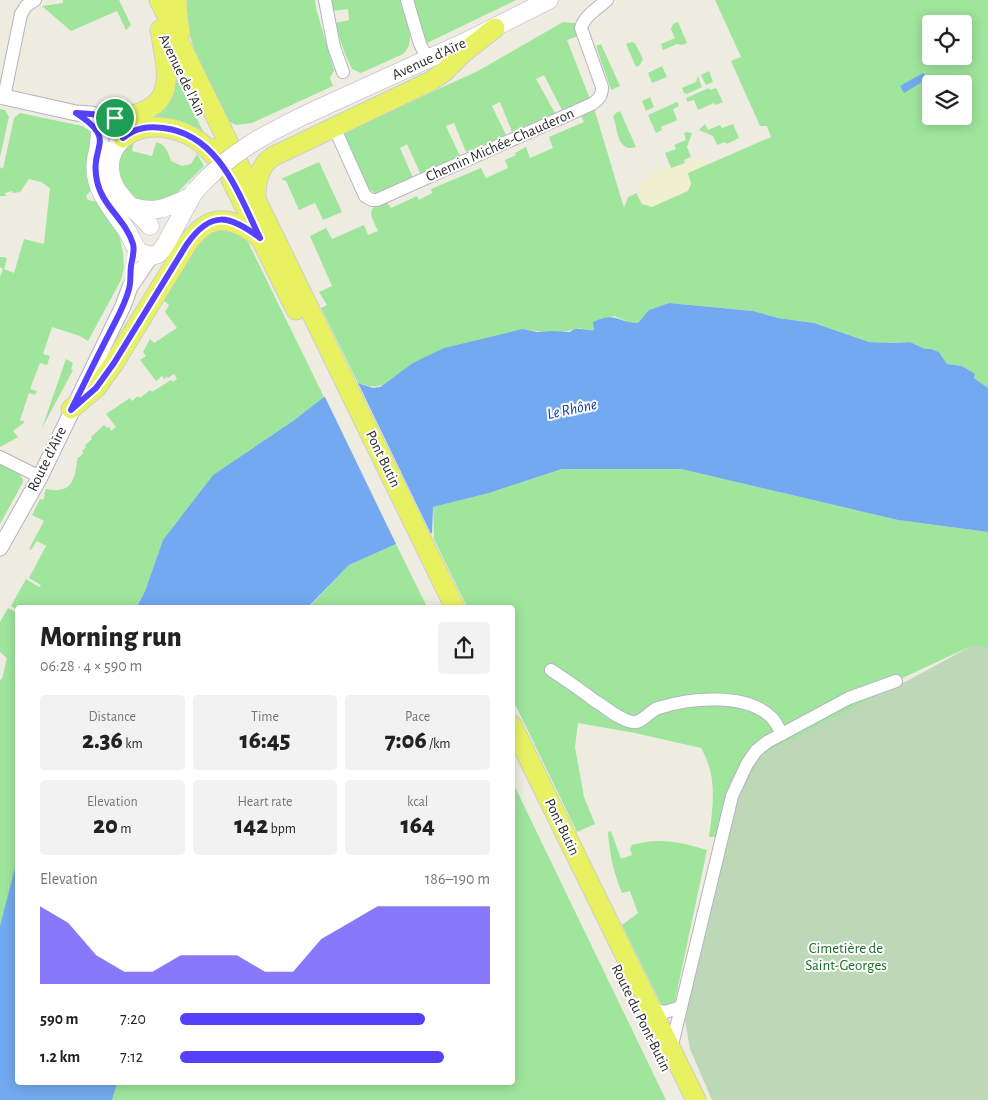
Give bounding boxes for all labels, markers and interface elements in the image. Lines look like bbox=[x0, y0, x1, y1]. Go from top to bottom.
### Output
map controls bbox=[922, 15, 972, 125]
button: locate bbox=[922, 15, 972, 65]
street label: Avenue de l'Ain bbox=[156, 32, 208, 118]
street label: Avenue d'Aïre bbox=[390, 35, 468, 83]
button: layers bbox=[922, 75, 972, 125]
pin bbox=[94, 97, 136, 139]
icon: arrive bbox=[101, 104, 129, 132]
street label: Chemin Michée-Chauderon bbox=[424, 106, 576, 184]
water label: Le Rhône bbox=[546, 396, 598, 422]
street label: Route d'Aïre bbox=[25, 424, 69, 494]
street label: Pont Butin bbox=[363, 428, 403, 490]
button: share bbox=[438, 622, 490, 674]
text: Morning run bbox=[40, 624, 182, 652]
text: 06:28 · 4 × 590 m bbox=[40, 658, 142, 674]
text: Distance bbox=[89, 710, 136, 724]
text: Time bbox=[251, 710, 279, 724]
text: Pace bbox=[405, 710, 430, 724]
text: 2.36 bbox=[82, 728, 123, 753]
text: 16:45 bbox=[240, 728, 290, 753]
text: 7:06 bbox=[385, 728, 427, 753]
text: km bbox=[123, 737, 143, 751]
text: /km bbox=[427, 737, 451, 751]
text: Elevation bbox=[87, 795, 138, 809]
text: Heart rate bbox=[238, 795, 292, 809]
text: kcal bbox=[407, 795, 428, 809]
street label: Pont Butin bbox=[542, 796, 582, 858]
text: 20 bbox=[93, 813, 118, 838]
text: 142 bbox=[234, 813, 268, 838]
text: 164 bbox=[401, 813, 435, 838]
text: m bbox=[118, 822, 132, 836]
text: bpm bbox=[268, 822, 296, 836]
text: Elevation bbox=[40, 871, 98, 887]
text: 186–190 m bbox=[425, 871, 490, 887]
park label: Cimetière de Saint-Georges bbox=[805, 941, 887, 973]
street label: Route du Pont-Butin bbox=[609, 962, 673, 1074]
text: 590 m bbox=[40, 1011, 78, 1027]
text: 7:20 bbox=[120, 1011, 146, 1027]
text: 1.2 km bbox=[40, 1049, 80, 1065]
text: 7:12 bbox=[120, 1049, 143, 1065]

